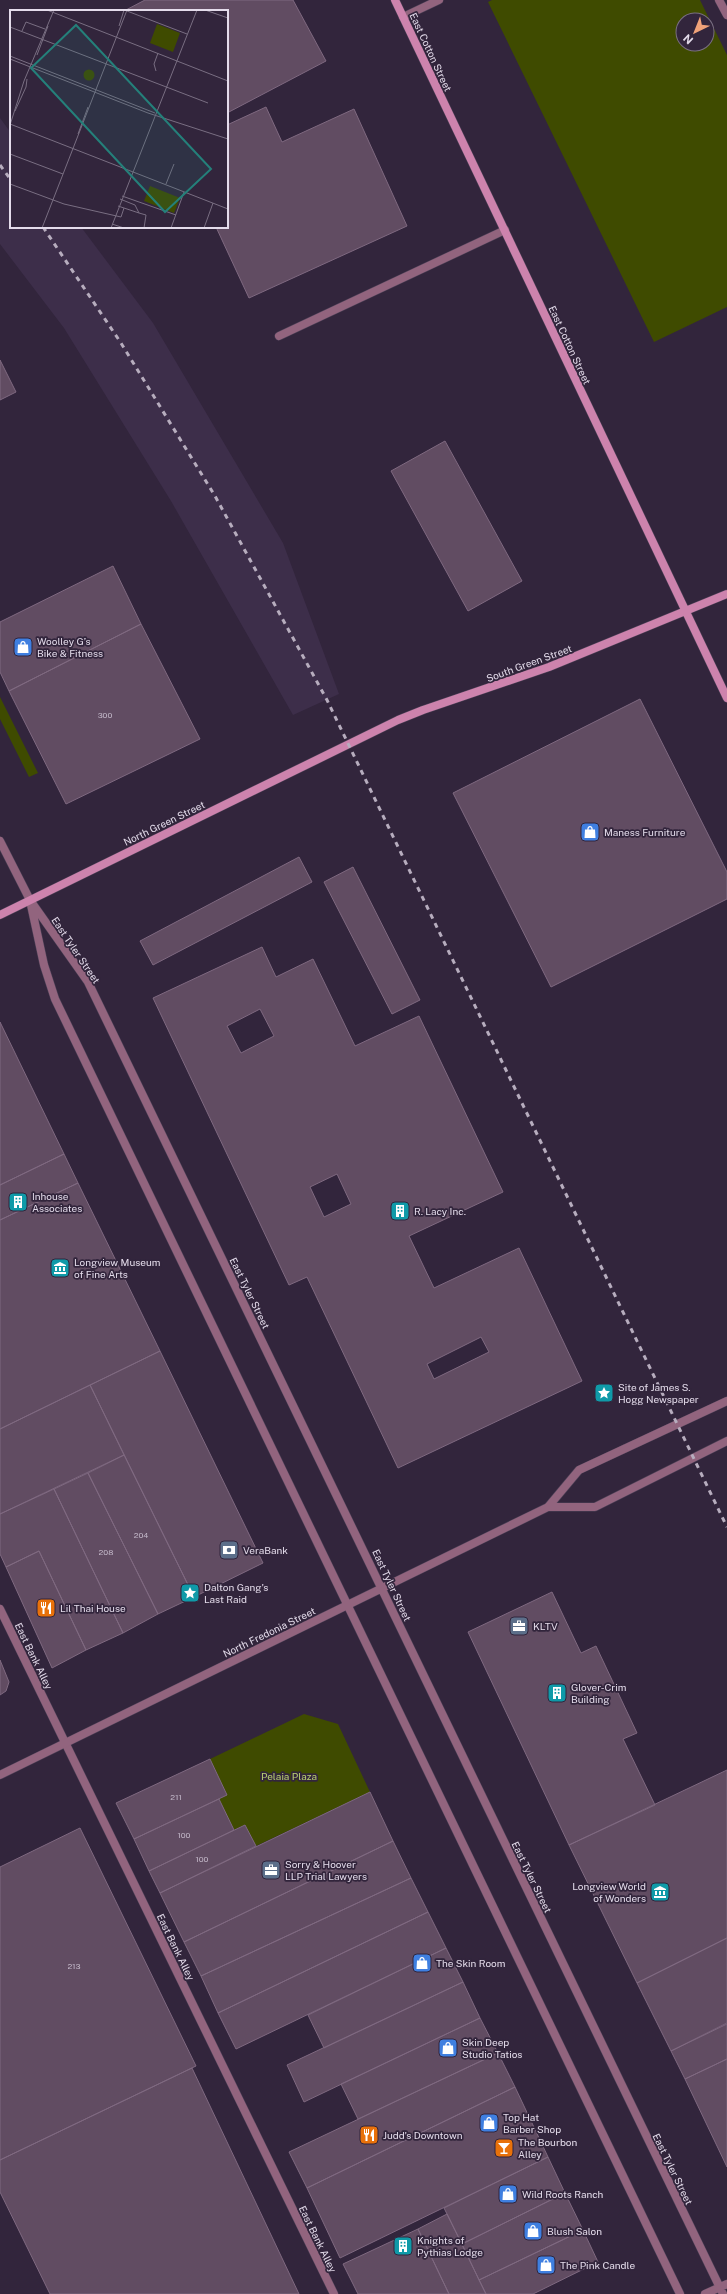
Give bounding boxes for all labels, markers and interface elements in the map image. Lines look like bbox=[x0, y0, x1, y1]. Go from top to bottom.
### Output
inset map bbox=[10, 10, 228, 228]
street label: East Cotton Street bbox=[408, 11, 455, 93]
north arrow bbox=[675, 12, 715, 52]
text: N bbox=[681, 32, 695, 47]
street label: East Cotton Street bbox=[547, 304, 594, 386]
place label: Woolley G’s Bike & Fitness bbox=[37, 635, 103, 659]
shop icon: Woolley G’s Bike & Fitness bbox=[12, 636, 34, 658]
street label: South Green Street bbox=[485, 642, 573, 684]
house number: 300 bbox=[98, 710, 112, 720]
street label: North Green Street bbox=[121, 798, 207, 848]
shop icon: Maness Furniture bbox=[579, 821, 601, 843]
place label: Maness Furniture bbox=[604, 826, 686, 838]
street label: East Tyler Street bbox=[49, 914, 103, 986]
place label: Inhouse Associates bbox=[32, 1190, 82, 1214]
building icon: Inhouse Associates bbox=[7, 1191, 29, 1213]
building icon: R. Lacy Inc. bbox=[389, 1200, 411, 1222]
place label: R. Lacy Inc. bbox=[414, 1205, 466, 1217]
street label: East Tyler Street bbox=[228, 1255, 272, 1331]
place label: Longview Museum of Fine Arts bbox=[74, 1256, 160, 1280]
museum icon: Longview Museum of Fine Arts bbox=[49, 1257, 71, 1279]
place label: Site of James S. Hogg Newspaper bbox=[618, 1381, 699, 1405]
place icon: Site of James S. Hogg Newspaper bbox=[593, 1382, 615, 1404]
house number: 204 bbox=[134, 1530, 148, 1540]
bank icon: VeraBank bbox=[218, 1539, 240, 1561]
place label: VeraBank bbox=[243, 1544, 288, 1556]
house number: 208 bbox=[99, 1547, 113, 1557]
street label: East Tyler Street bbox=[370, 1547, 414, 1623]
place label: Dalton Gang's Last Raid bbox=[204, 1581, 268, 1605]
place icon: Dalton Gang's Last Raid bbox=[179, 1582, 201, 1604]
restaurant icon: Lil Thai House bbox=[35, 1597, 57, 1619]
place label: Lil Thai House bbox=[60, 1602, 126, 1614]
street label: North Fredonia Street bbox=[221, 1604, 317, 1660]
office icon: KLTV bbox=[508, 1615, 530, 1637]
place label: KLTV bbox=[533, 1620, 558, 1632]
street label: East Bank Alley bbox=[13, 1621, 56, 1692]
place label: Glover-Crim Building bbox=[571, 1681, 626, 1705]
building icon: Glover-Crim Building bbox=[546, 1682, 568, 1704]
park label: Pelaia Plaza bbox=[261, 1770, 317, 1782]
house number: 211 bbox=[170, 1792, 182, 1802]
house number: 100 bbox=[178, 1830, 191, 1840]
street label: East Tyler Street bbox=[510, 1839, 554, 1915]
house number: 100 bbox=[196, 1854, 209, 1864]
place label: Sorry & Hoover LLP Trial Lawyers bbox=[285, 1858, 367, 1882]
office icon: Sorry & Hoover LLP Trial Lawyers bbox=[260, 1859, 282, 1881]
place label: Longview World of Wonders bbox=[572, 1880, 646, 1904]
museum icon: Longview World of Wonders bbox=[649, 1881, 671, 1903]
street label: East Bank Alley bbox=[155, 1912, 198, 1983]
shop icon: The Skin Room bbox=[411, 1952, 433, 1974]
place label: The Skin Room bbox=[436, 1957, 505, 1969]
house number: 213 bbox=[67, 1961, 81, 1971]
place label: Skin Deep Studio Tatios bbox=[462, 2036, 522, 2060]
shop icon: Skin Deep Studio Tatios bbox=[437, 2037, 459, 2059]
place label: Top Hat Barber Shop bbox=[503, 2111, 561, 2135]
shop icon: Top Hat Barber Shop bbox=[478, 2112, 500, 2134]
restaurant icon: Judd's Downtown bbox=[358, 2124, 380, 2146]
place label: Judd's Downtown bbox=[383, 2129, 463, 2141]
street label: East Tyler Street bbox=[651, 2131, 695, 2207]
place label: The Bourbon Alley bbox=[518, 2136, 578, 2160]
bar icon: The Bourbon Alley bbox=[493, 2137, 515, 2159]
shop icon: Wild Roots Ranch bbox=[497, 2183, 519, 2205]
place label: Wild Roots Ranch bbox=[522, 2188, 604, 2200]
street label: East Bank Alley bbox=[297, 2204, 340, 2275]
shop icon: Blush Salon bbox=[522, 2220, 544, 2242]
place label: Blush Salon bbox=[547, 2225, 602, 2237]
place label: Knights of Pythias Lodge bbox=[417, 2234, 483, 2258]
building icon: Knights of Pythias Lodge bbox=[392, 2235, 414, 2257]
shop icon: The Pink Candle bbox=[535, 2254, 557, 2276]
place label: The Pink Candle bbox=[560, 2259, 635, 2271]

